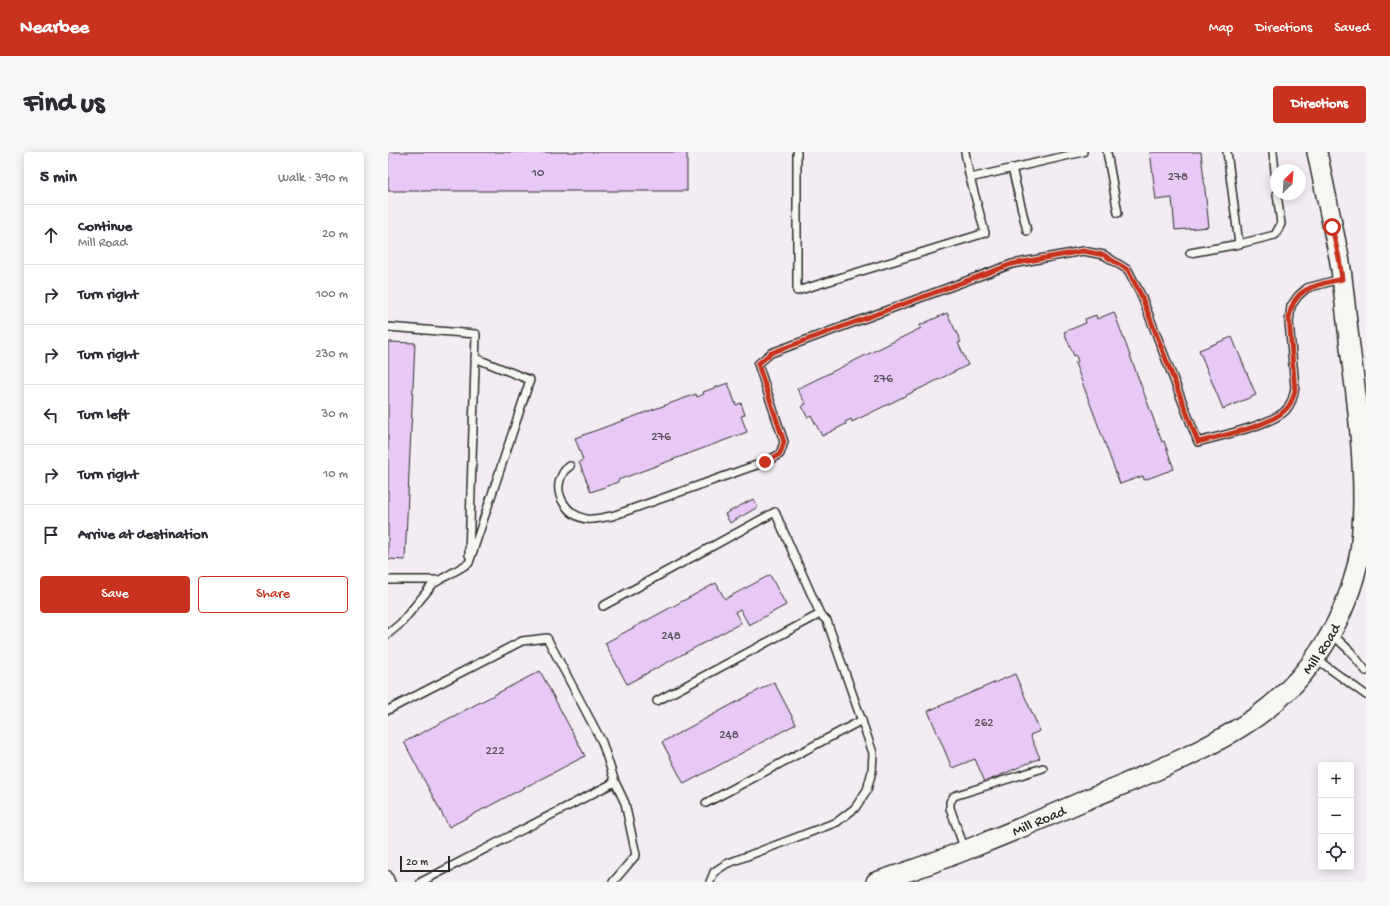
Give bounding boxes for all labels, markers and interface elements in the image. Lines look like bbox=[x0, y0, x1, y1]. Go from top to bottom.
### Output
text: Nearbee bbox=[20, 17, 89, 40]
text: Map bbox=[1209, 20, 1233, 37]
text: Directions bbox=[1255, 20, 1312, 37]
text: Saved bbox=[1334, 20, 1370, 37]
button: Directions bbox=[1273, 86, 1366, 123]
text: Find us bbox=[24, 88, 104, 121]
north arrow bbox=[1270, 164, 1306, 200]
house number: 10 bbox=[531, 166, 545, 181]
text: 5 min bbox=[40, 168, 77, 188]
house number: 278 bbox=[1168, 170, 1188, 185]
text: Walk · 390 m bbox=[278, 171, 348, 186]
text: Continue bbox=[78, 218, 132, 236]
route start bbox=[1323, 218, 1341, 236]
icon: ahead bbox=[40, 224, 62, 246]
text: 20 m bbox=[322, 227, 348, 242]
text: Mill Road bbox=[78, 236, 127, 251]
icon: right bbox=[40, 284, 62, 306]
text: Turn right bbox=[78, 286, 138, 304]
text: 100 m bbox=[316, 287, 348, 302]
icon: right bbox=[40, 344, 62, 366]
text: Turn right bbox=[78, 346, 138, 364]
text: 230 m bbox=[315, 347, 348, 362]
house number: 276 bbox=[873, 372, 893, 387]
icon: left bbox=[40, 404, 62, 426]
text: Turn left bbox=[78, 406, 129, 424]
text: 30 m bbox=[322, 407, 348, 422]
house number: 276 bbox=[651, 430, 671, 445]
route end bbox=[756, 453, 774, 471]
icon: right bbox=[40, 464, 62, 486]
text: Turn right bbox=[78, 466, 138, 484]
text: 10 m bbox=[323, 467, 348, 482]
icon: arrive bbox=[40, 524, 62, 546]
text: Arrive at destination bbox=[78, 526, 208, 544]
button: Save bbox=[40, 576, 190, 613]
button: Share bbox=[198, 576, 348, 613]
street label: Mill Road bbox=[1299, 620, 1346, 679]
house number: 248 bbox=[661, 629, 681, 644]
house number: 262 bbox=[974, 716, 994, 731]
house number: 248 bbox=[719, 728, 739, 743]
house number: 222 bbox=[485, 744, 505, 759]
map controls bbox=[1318, 762, 1354, 870]
button: + bbox=[1318, 762, 1354, 798]
button: − bbox=[1318, 798, 1354, 834]
street label: Mill Road bbox=[1010, 802, 1070, 841]
button: locate bbox=[1318, 834, 1354, 870]
scale bar bbox=[400, 854, 450, 873]
text: 20 m bbox=[406, 857, 428, 869]

